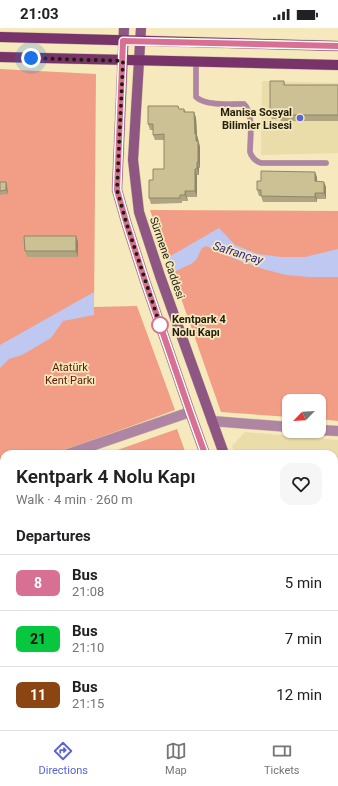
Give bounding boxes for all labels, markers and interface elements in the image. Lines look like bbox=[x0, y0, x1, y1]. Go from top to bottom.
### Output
text: 21:03 bbox=[20, 5, 59, 23]
your location bbox=[21, 48, 41, 68]
place label: Manisa Sosyal Bilimler Lisesi bbox=[220, 106, 292, 132]
marker: Manisa Sosyal Bilimler Lisesi bbox=[295, 113, 305, 123]
street label: Sürmene Caddesi bbox=[147, 215, 187, 301]
water label: Safrançay bbox=[211, 239, 265, 267]
place label: Kentpark 4 Nolu Kapı bbox=[172, 313, 226, 339]
marker: Kentpark 4 Nolu Kapı bbox=[151, 316, 169, 334]
park label: Atatürk Kent Parkı bbox=[45, 361, 95, 387]
north arrow bbox=[282, 394, 326, 438]
map controls bbox=[282, 394, 326, 438]
button: heart bbox=[280, 463, 322, 505]
text: Kentpark 4 Nolu Kapı bbox=[16, 465, 196, 488]
text: Walk · 4 min · 260 m bbox=[16, 492, 133, 507]
text: Departures bbox=[16, 527, 91, 545]
text: Bus bbox=[72, 566, 98, 584]
text: 5 min bbox=[285, 574, 322, 592]
text: 8 bbox=[34, 575, 42, 591]
text: 21:08 bbox=[72, 584, 104, 599]
text: Bus bbox=[72, 622, 98, 640]
text: 7 min bbox=[285, 630, 322, 648]
text: 21 bbox=[30, 631, 46, 647]
text: 21:10 bbox=[72, 640, 104, 655]
text: Bus bbox=[72, 678, 98, 696]
text: 12 min bbox=[276, 686, 322, 704]
text: 11 bbox=[30, 687, 46, 703]
text: 21:15 bbox=[72, 696, 104, 711]
tab: Directions bbox=[39, 740, 88, 777]
tab: Map bbox=[165, 740, 187, 777]
tab: Tickets bbox=[264, 740, 300, 777]

